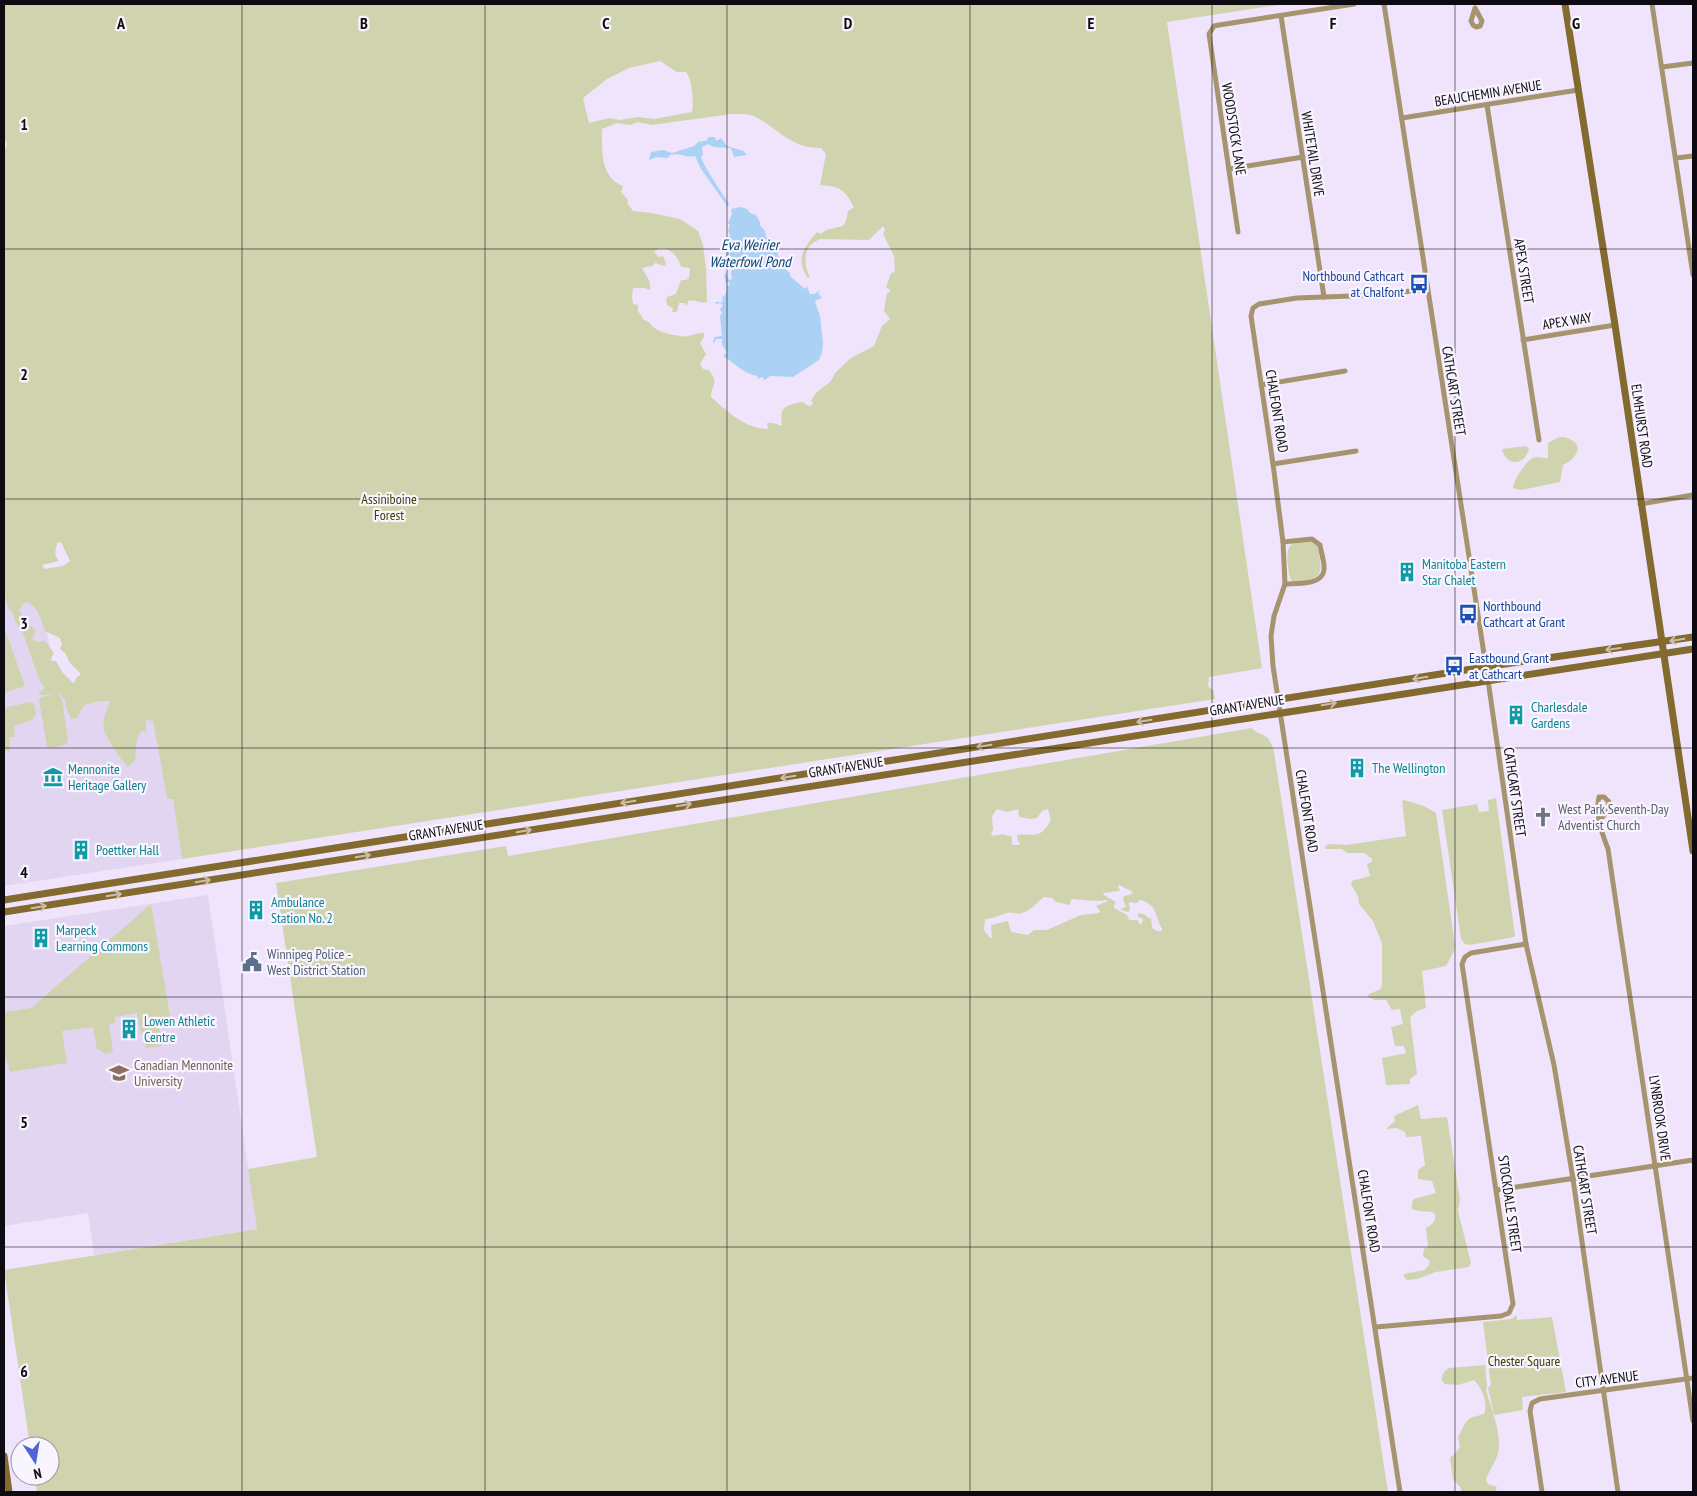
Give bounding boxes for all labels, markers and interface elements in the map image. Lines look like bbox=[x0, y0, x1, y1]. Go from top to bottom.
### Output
text: A bbox=[116, 13, 126, 33]
text: B bbox=[360, 13, 368, 33]
text: C bbox=[602, 13, 610, 33]
text: D bbox=[844, 13, 853, 33]
text: E bbox=[1088, 13, 1095, 33]
text: F bbox=[1330, 13, 1337, 33]
text: G bbox=[1572, 13, 1580, 33]
street label: BEAUCHEMIN AVENUE bbox=[1433, 76, 1543, 110]
street label: WOODSTOCK LANE bbox=[1218, 82, 1250, 176]
street label: WHITETAIL DRIVE bbox=[1297, 110, 1329, 198]
text: 1 bbox=[20, 114, 28, 134]
water label: Eva Weirier Waterfowl Pond bbox=[709, 235, 793, 271]
street label: APEX STREET bbox=[1510, 237, 1538, 306]
place label: Northbound Cathcart at Chalfont bbox=[1302, 267, 1404, 301]
bus stop icon: Northbound Cathcart at Chalfont bbox=[1408, 273, 1430, 295]
street label: APEX WAY bbox=[1541, 308, 1594, 334]
street label: CATHCART STREET bbox=[1438, 345, 1470, 438]
text: 2 bbox=[20, 364, 28, 384]
street label: CHALFONT ROAD bbox=[1262, 368, 1292, 454]
street label: ELMHURST ROAD bbox=[1627, 383, 1657, 469]
park label: Assiniboine Forest bbox=[361, 490, 417, 524]
place label: Manitoba Eastern Star Chalet bbox=[1422, 555, 1506, 589]
building icon: Manitoba Eastern Star Chalet bbox=[1396, 561, 1418, 583]
place label: Northbound Cathcart at Grant bbox=[1483, 597, 1565, 631]
bus stop icon: Northbound Cathcart at Grant bbox=[1457, 603, 1479, 625]
text: 3 bbox=[20, 613, 28, 633]
one-way arrow bbox=[1670, 635, 1686, 645]
one-way arrow bbox=[1605, 644, 1621, 654]
place label: Eastbound Grant at Cathcart bbox=[1469, 649, 1549, 683]
bus stop icon: Eastbound Grant at Cathcart bbox=[1443, 655, 1465, 677]
one-way arrow bbox=[1412, 673, 1428, 683]
street label: GRANT AVENUE bbox=[1208, 690, 1286, 720]
place label: Charlesdale Gardens bbox=[1531, 698, 1588, 732]
one-way arrow bbox=[1320, 699, 1336, 709]
building icon: Charlesdale Gardens bbox=[1505, 704, 1527, 726]
one-way arrow bbox=[1136, 716, 1152, 726]
one-way arrow bbox=[976, 741, 992, 751]
street label: CATHCART STREET bbox=[1500, 746, 1530, 839]
street label: GRANT AVENUE bbox=[807, 752, 885, 782]
building icon: The Wellington bbox=[1346, 757, 1368, 779]
place label: The Wellington bbox=[1372, 759, 1445, 777]
place label: Mennonite Heritage Gallery bbox=[68, 760, 147, 794]
museum icon: Mennonite Heritage Gallery bbox=[42, 766, 64, 788]
street label: CHALFONT ROAD bbox=[1292, 768, 1322, 854]
one-way arrow bbox=[781, 772, 797, 782]
one-way arrow bbox=[620, 797, 636, 807]
one-way arrow bbox=[676, 800, 692, 810]
place label: West Park Seventh-Day Adventist Church bbox=[1558, 800, 1670, 834]
church icon: West Park Seventh-Day Adventist Church bbox=[1532, 806, 1554, 828]
street label: GRANT AVENUE bbox=[407, 815, 485, 845]
one-way arrow bbox=[515, 825, 531, 835]
building icon: Poettker Hall bbox=[70, 839, 92, 861]
place label: Poettker Hall bbox=[96, 841, 160, 859]
one-way arrow bbox=[355, 850, 371, 860]
text: 4 bbox=[20, 862, 28, 882]
one-way arrow bbox=[194, 876, 210, 886]
one-way arrow bbox=[106, 889, 122, 899]
place label: Ambulance Station No. 2 bbox=[271, 893, 333, 927]
building icon: Ambulance Station No. 2 bbox=[245, 899, 267, 921]
one-way arrow bbox=[31, 901, 47, 911]
place label: Marpeck Learning Commons bbox=[56, 921, 148, 955]
building icon: Marpeck Learning Commons bbox=[30, 927, 52, 949]
place label: Winnipeg Police - West District Station bbox=[267, 945, 365, 979]
public building icon: Winnipeg Police - West District Station bbox=[241, 951, 263, 973]
place label: Lowen Athletic Centre bbox=[144, 1012, 215, 1046]
building icon: Lowen Athletic Centre bbox=[118, 1018, 140, 1040]
place label: Canadian Mennonite University bbox=[134, 1056, 233, 1090]
school or university icon: Canadian Mennonite University bbox=[108, 1062, 130, 1084]
street label: LYNBROOK DRIVE bbox=[1645, 1074, 1675, 1162]
text: 5 bbox=[20, 1112, 28, 1132]
street label: CATHCART STREET bbox=[1569, 1144, 1601, 1237]
street label: STOCKDALE STREET bbox=[1494, 1154, 1526, 1255]
street label: CHALFONT ROAD bbox=[1354, 1168, 1384, 1254]
park label: Chester Square bbox=[1488, 1352, 1561, 1370]
text: 6 bbox=[20, 1361, 28, 1381]
street label: CITY AVENUE bbox=[1574, 1366, 1640, 1392]
north arrow bbox=[10, 1436, 60, 1486]
text: N bbox=[32, 1464, 43, 1483]

